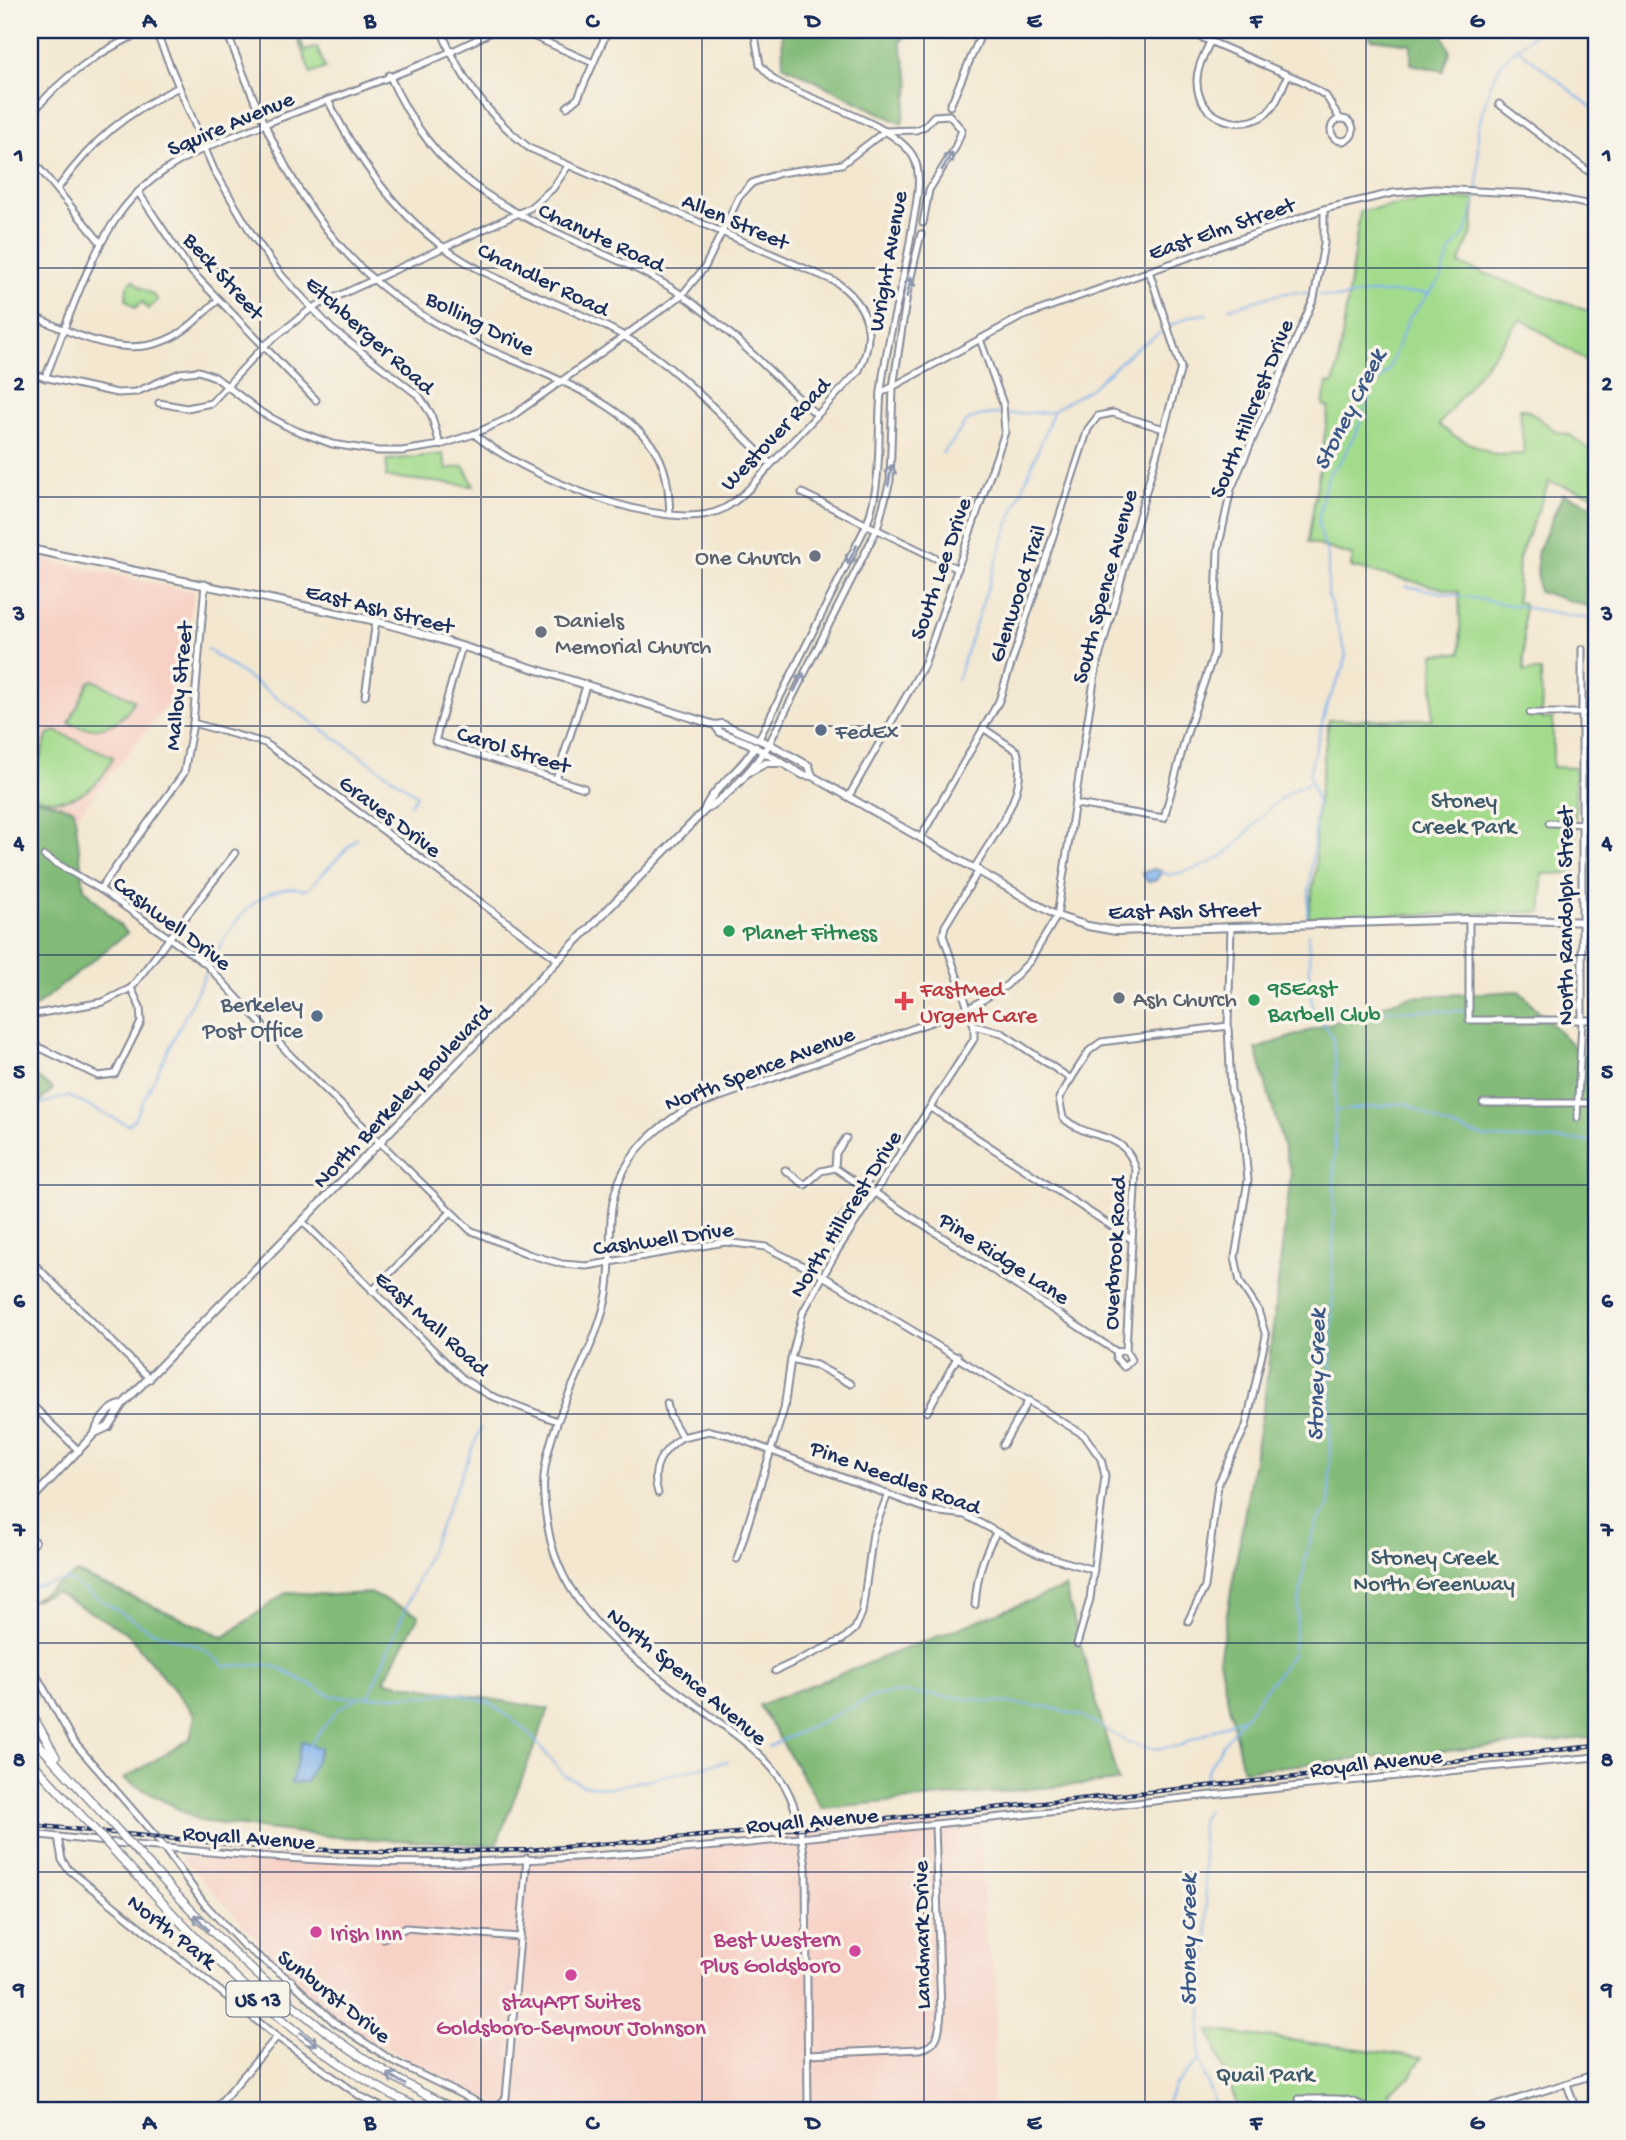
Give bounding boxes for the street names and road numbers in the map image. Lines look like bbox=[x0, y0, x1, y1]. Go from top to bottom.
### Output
street label: Squire Avenue bbox=[164, 86, 300, 164]
street label: Wright Avenue bbox=[864, 188, 915, 334]
street label: Allen Street bbox=[677, 189, 794, 258]
street label: East Elm Street bbox=[1145, 192, 1300, 268]
street label: Chanute Road bbox=[533, 198, 669, 281]
street label: Beck Street bbox=[175, 227, 270, 328]
street label: Chandler Road bbox=[472, 238, 614, 325]
street label: Etchberger Road bbox=[298, 271, 440, 403]
street label: Bolling Drive bbox=[420, 286, 539, 365]
street label: South Hillcrest Drive bbox=[1205, 315, 1302, 503]
street label: Westover Road bbox=[716, 372, 838, 498]
street label: South Spence Avenue bbox=[1067, 486, 1146, 687]
street label: South Lee Drive bbox=[905, 494, 980, 644]
street label: Glenwood Trail bbox=[984, 522, 1054, 666]
street label: East Ash Street bbox=[302, 579, 458, 642]
street label: Malloy Street bbox=[160, 619, 201, 752]
street label: Carol Street bbox=[453, 721, 574, 782]
street label: Graves Drive bbox=[332, 770, 446, 866]
street label: North Randolph Street bbox=[1554, 805, 1581, 1025]
street label: Cashwell Drive bbox=[106, 871, 236, 979]
street label: East Ash Street bbox=[1108, 898, 1262, 927]
street label: North Berkeley Boulevard bbox=[308, 999, 500, 1195]
street label: North Spence Avenue bbox=[661, 1021, 860, 1119]
street label: North Hillcrest Drive bbox=[785, 1125, 910, 1303]
street label: Overbrook Road bbox=[1099, 1174, 1134, 1331]
street label: Pine Ridge Lane bbox=[932, 1207, 1075, 1313]
street label: Cashwell Drive bbox=[592, 1217, 737, 1264]
street label: East Mall Road bbox=[368, 1266, 495, 1384]
street label: Pine Needles Road bbox=[805, 1436, 985, 1523]
street label: North Spence Avenue bbox=[600, 1603, 772, 1753]
street label: Royall Avenue bbox=[1309, 1744, 1445, 1785]
street label: Royall Avenue bbox=[745, 1803, 881, 1842]
street label: Royall Avenue bbox=[182, 1821, 317, 1858]
street label: Landmark Drive bbox=[909, 1859, 938, 2009]
street label: North Park bbox=[121, 1889, 223, 1978]
street label: Sunburst Drive bbox=[271, 1945, 396, 2051]
road number: US 13 bbox=[226, 1982, 290, 2016]

